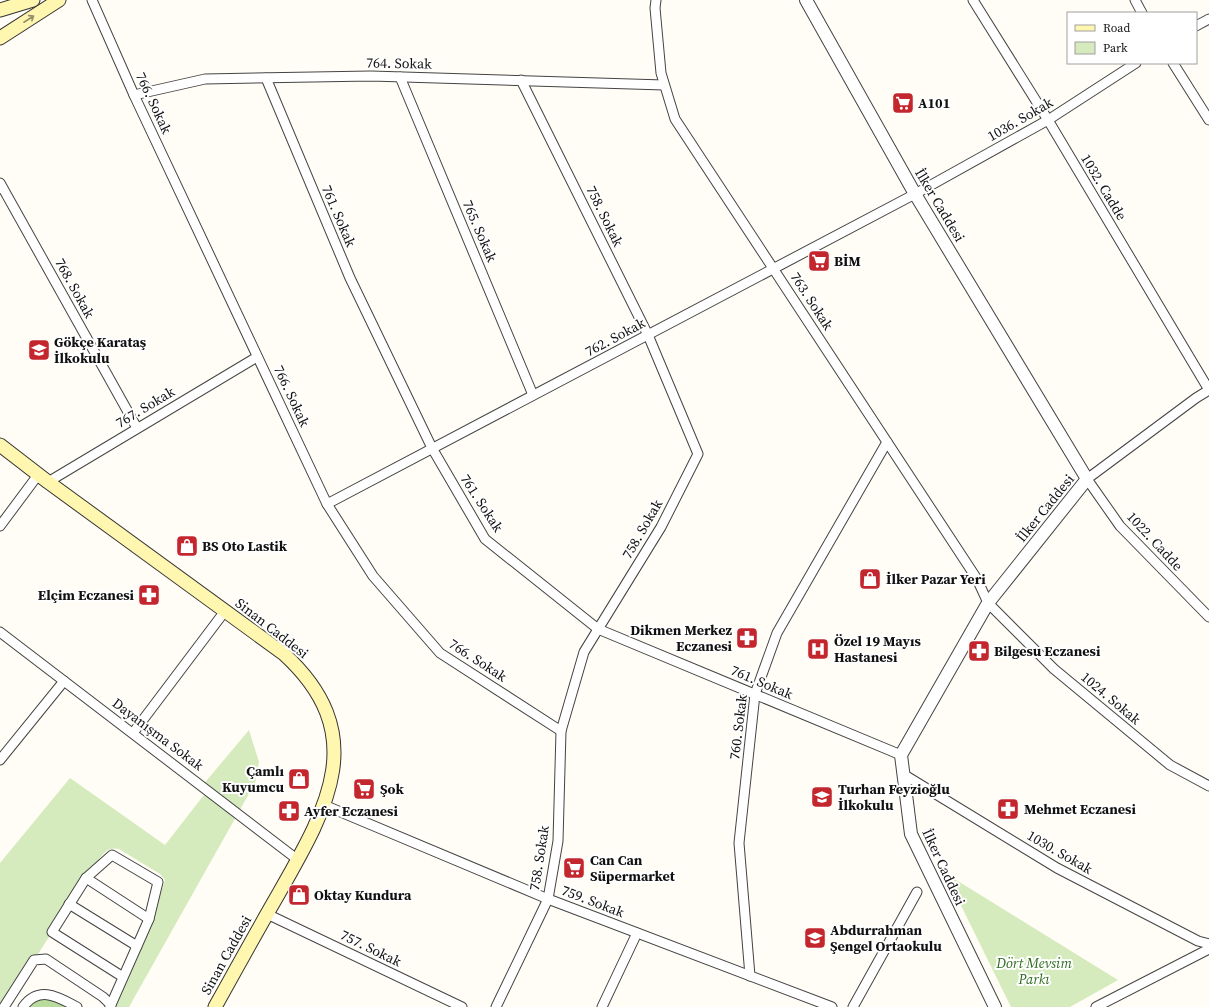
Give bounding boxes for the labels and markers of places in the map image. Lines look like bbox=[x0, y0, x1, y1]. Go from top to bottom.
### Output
supermarket icon: A101 bbox=[890, 90, 916, 116]
place label: A101 bbox=[918, 93, 950, 113]
supermarket icon: BİM bbox=[806, 248, 832, 274]
place label: BİM bbox=[834, 251, 861, 271]
place label: Gökçe Karataş İlkokulu bbox=[54, 332, 147, 368]
school or university icon: Gökçe Karataş İlkokulu bbox=[26, 337, 52, 363]
shop icon: BS Oto Lastik bbox=[174, 533, 200, 559]
place label: BS Oto Lastik bbox=[202, 536, 288, 556]
shop icon: İlker Pazar Yeri bbox=[857, 566, 883, 592]
place label: İlker Pazar Yeri bbox=[886, 569, 986, 589]
pharmacy icon: Elçim Eczanesi bbox=[136, 582, 162, 608]
place label: Elçim Eczanesi bbox=[38, 585, 135, 605]
place label: Dikmen Merkez Eczanesi bbox=[630, 620, 733, 656]
pharmacy icon: Dikmen Merkez Eczanesi bbox=[734, 625, 760, 651]
place label: Özel 19 Mayıs Hastanesi bbox=[834, 631, 921, 667]
hospital icon: Özel 19 Mayıs Hastanesi bbox=[805, 636, 831, 662]
pharmacy icon: Bilgesu Eczanesi bbox=[966, 638, 992, 664]
place label: Bilgesu Eczanesi bbox=[994, 641, 1101, 661]
place label: Çamlı Kuyumcu bbox=[222, 761, 285, 797]
shop icon: Çamlı Kuyumcu bbox=[286, 766, 312, 792]
supermarket icon: Şok bbox=[351, 776, 377, 802]
place label: Şok bbox=[380, 779, 404, 799]
place label: Turhan Feyzioğlu İlkokulu bbox=[838, 779, 950, 815]
school or university icon: Turhan Feyzioğlu İlkokulu bbox=[809, 784, 835, 810]
pharmacy icon: Mehmet Eczanesi bbox=[995, 796, 1021, 822]
pharmacy icon: Ayfer Eczanesi bbox=[276, 798, 302, 824]
place label: Mehmet Eczanesi bbox=[1024, 799, 1136, 819]
place label: Ayfer Eczanesi bbox=[304, 801, 398, 821]
place label: Can Can Süpermarket bbox=[590, 850, 676, 886]
supermarket icon: Can Can Süpermarket bbox=[561, 855, 587, 881]
shop icon: Oktay Kundura bbox=[286, 882, 312, 908]
place label: Oktay Kundura bbox=[314, 885, 412, 905]
place label: Abdurrahman Şengel Ortaokulu bbox=[830, 920, 942, 956]
school or university icon: Abdurrahman Şengel Ortaokulu bbox=[802, 925, 828, 951]

